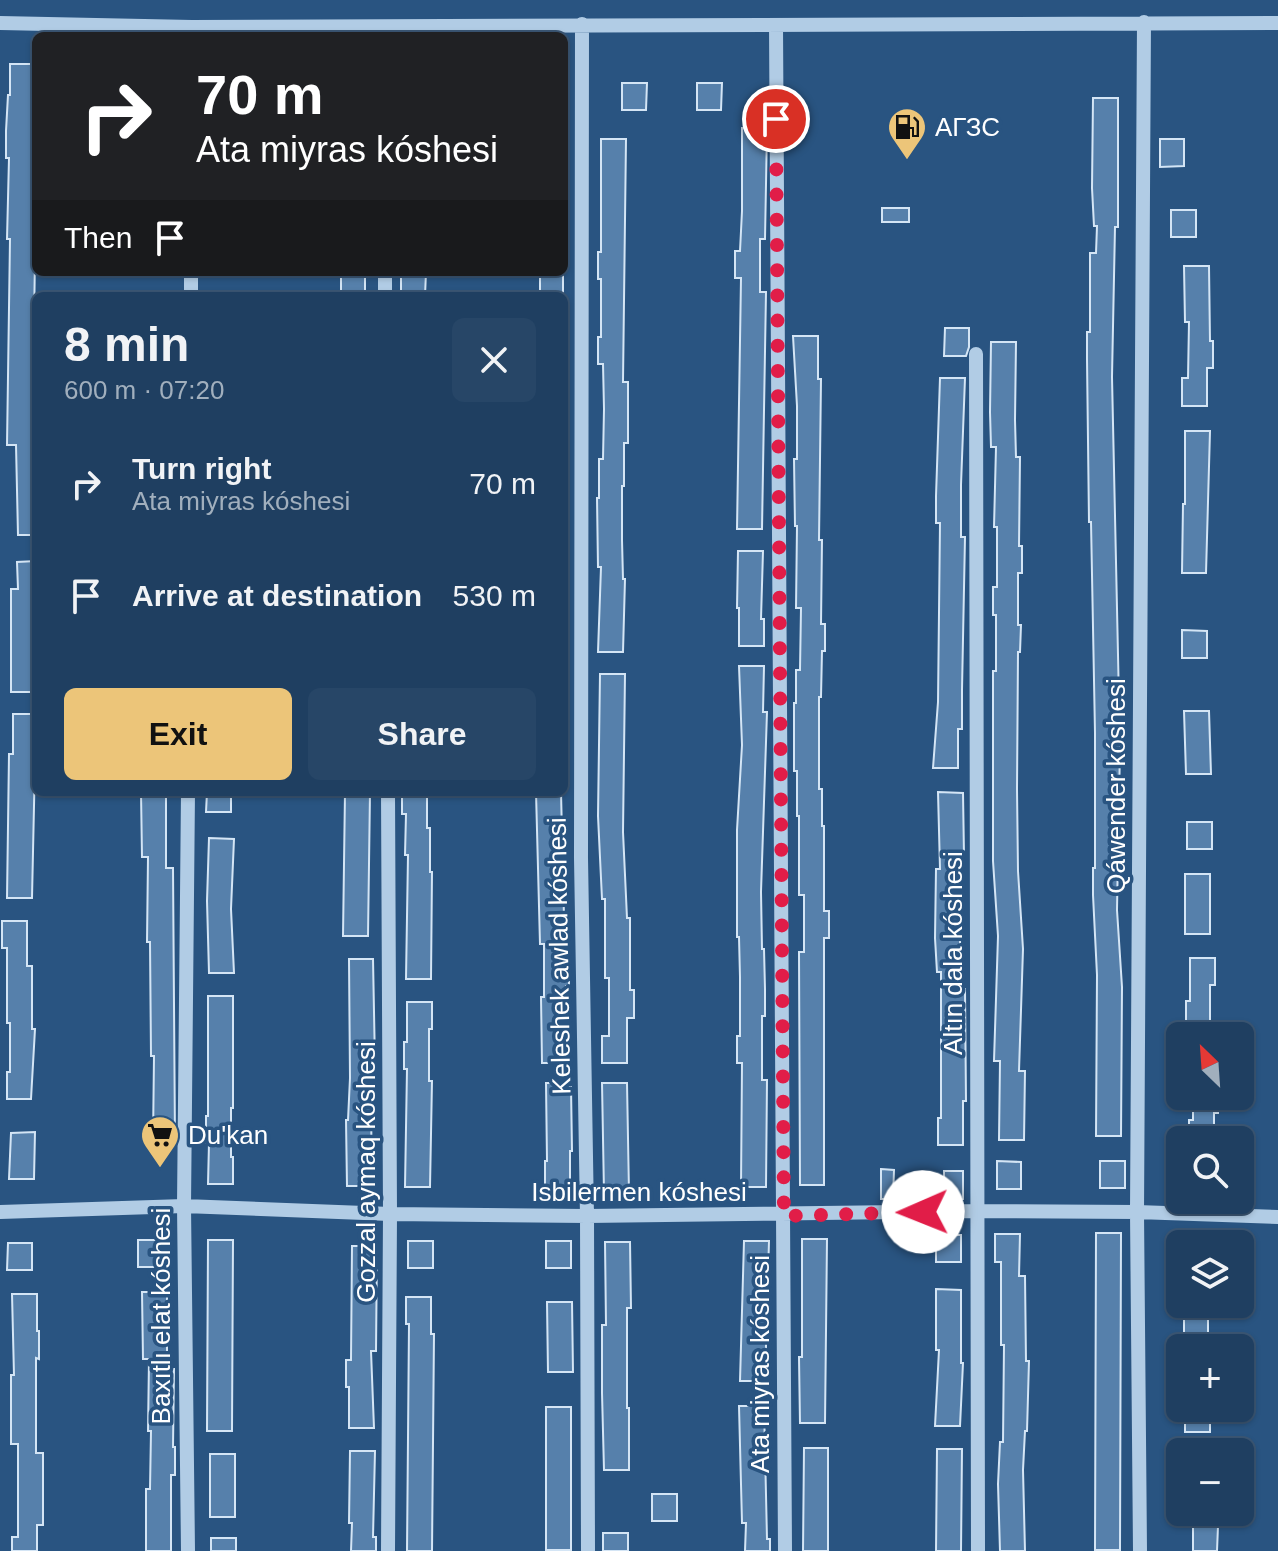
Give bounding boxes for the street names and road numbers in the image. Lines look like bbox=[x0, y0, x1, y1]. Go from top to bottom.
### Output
street label: Qáwender kóshesi bbox=[1101, 678, 1131, 894]
street label: Keleshek awlad kóshesi bbox=[542, 817, 576, 1095]
street label: Altın dala kóshesi bbox=[938, 851, 968, 1055]
street label: Gozzal aymaq kóshesi bbox=[351, 1041, 381, 1303]
street label: Isbilermen kóshesi bbox=[531, 1177, 747, 1207]
street label: Baxıtlı elat kóshesi bbox=[146, 1208, 176, 1424]
street label: Ata miyras kóshesi bbox=[745, 1255, 775, 1473]

